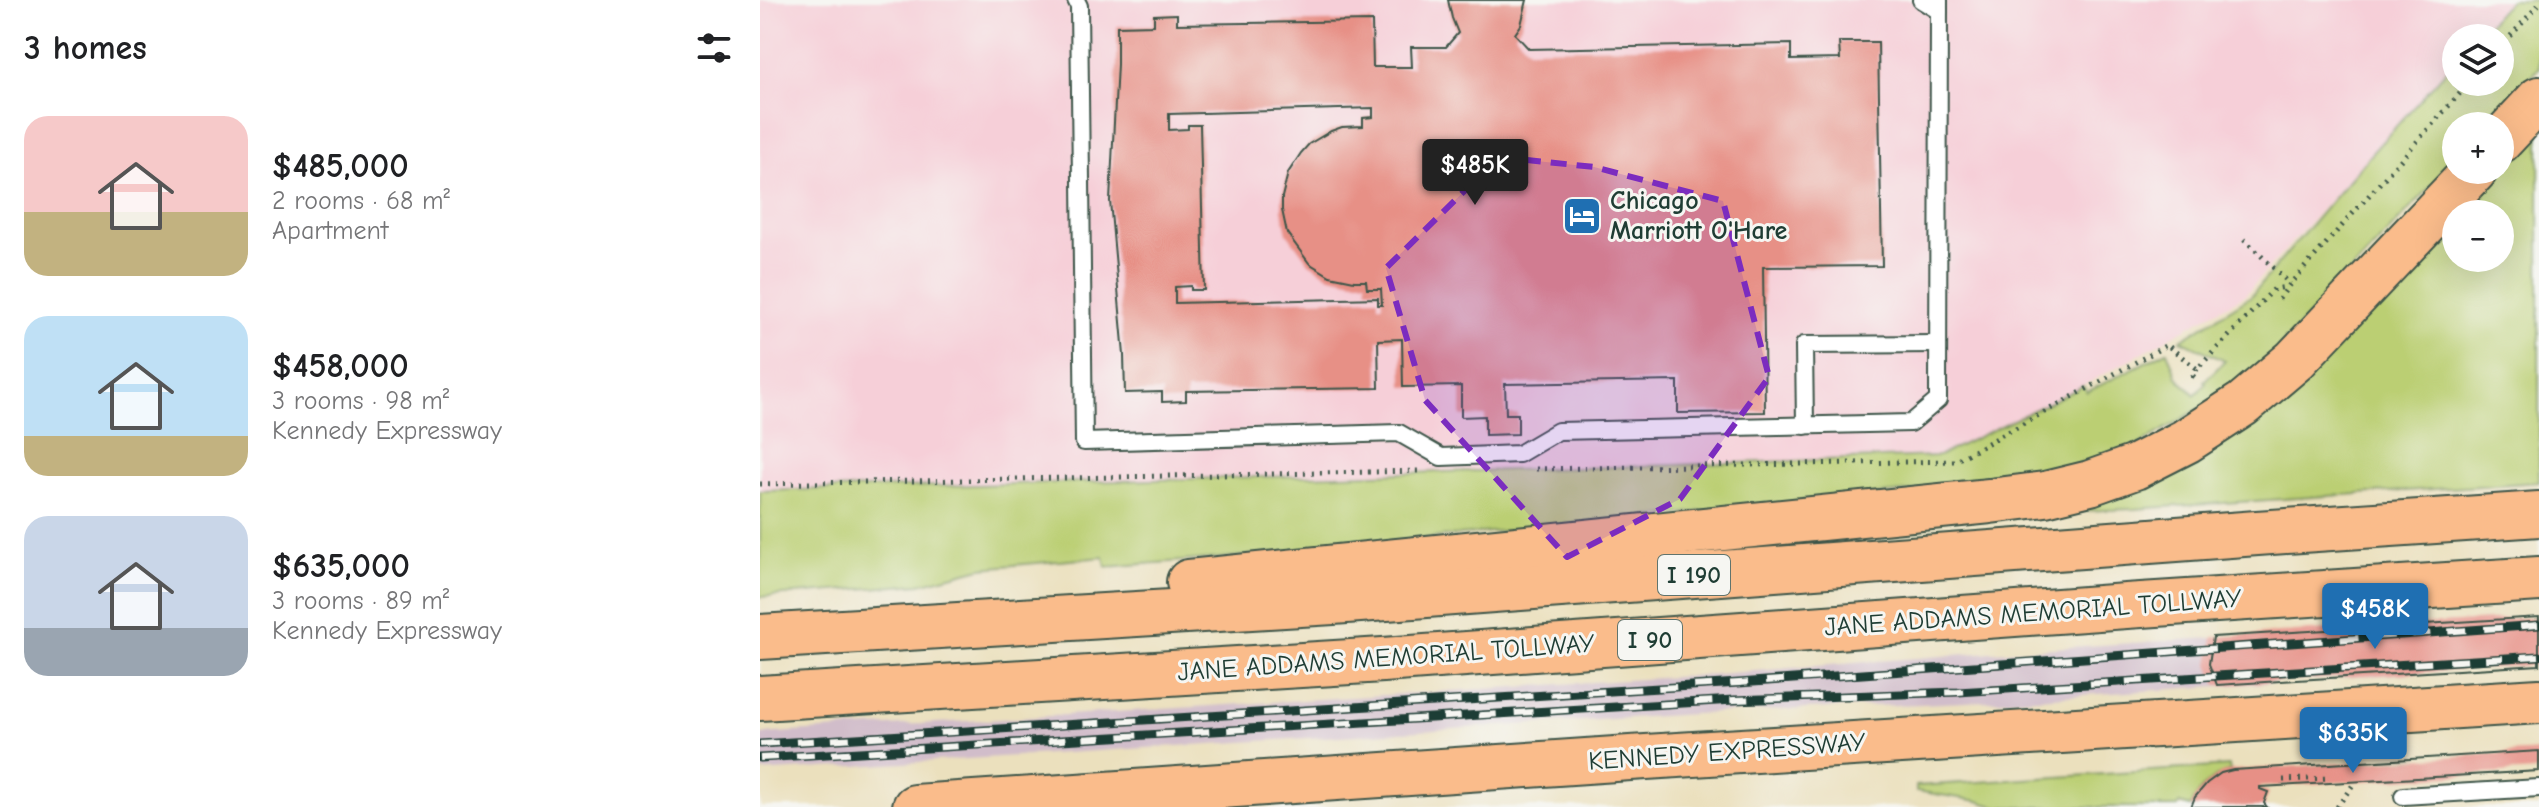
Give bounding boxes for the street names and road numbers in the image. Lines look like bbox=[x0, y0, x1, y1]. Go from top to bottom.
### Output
road number: I 190 bbox=[1658, 555, 1730, 595]
street label: JANE ADDAMS MEMORIAL TOLLWAY bbox=[1823, 583, 2243, 643]
road number: I 90 bbox=[1618, 620, 1682, 660]
street label: JANE ADDAMS MEMORIAL TOLLWAY bbox=[1176, 628, 1596, 688]
street label: KENNEDY EXPRESSWAY bbox=[1587, 727, 1867, 777]

